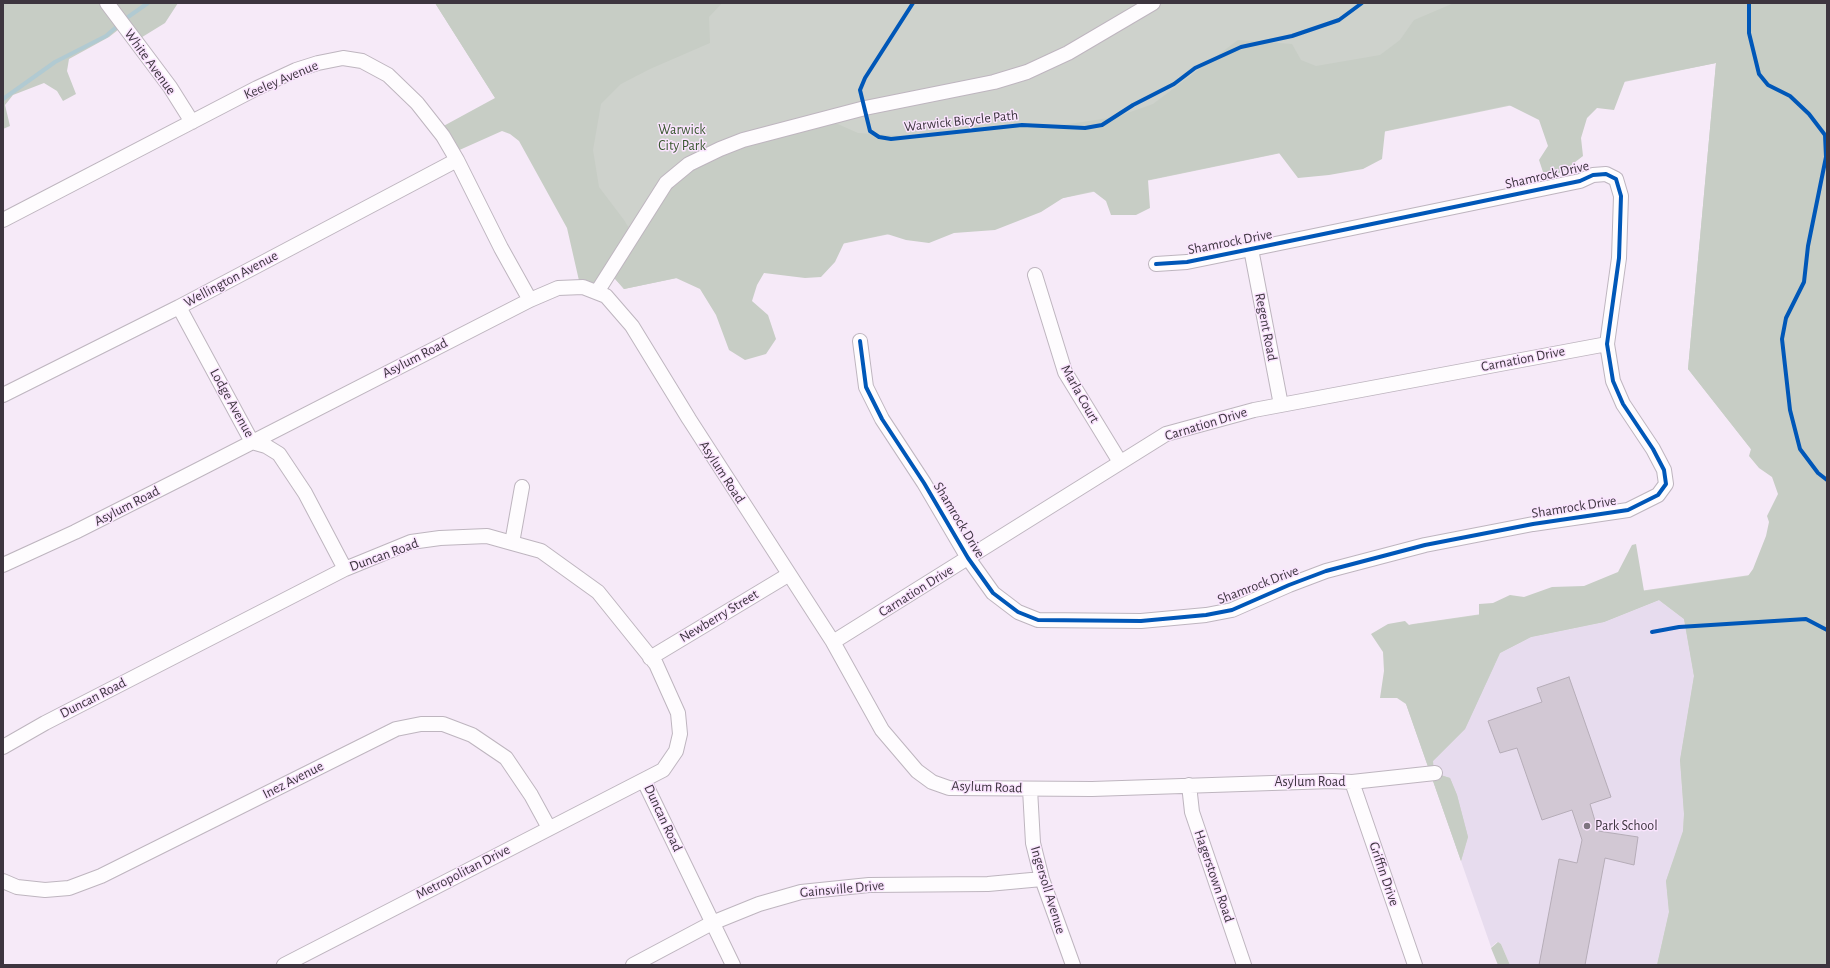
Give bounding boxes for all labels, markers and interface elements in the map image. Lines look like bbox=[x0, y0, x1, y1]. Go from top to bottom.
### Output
street label: White Avenue bbox=[121, 26, 179, 98]
street label: Keeley Avenue bbox=[241, 57, 321, 103]
street label: Warwick Bicycle Path bbox=[903, 107, 1019, 135]
park label: Warwick City Park bbox=[658, 122, 706, 154]
street label: Shamrock Drive bbox=[1503, 157, 1591, 193]
street label: Shamrock Drive bbox=[1186, 226, 1274, 258]
street label: Wellington Avenue bbox=[181, 247, 281, 311]
street label: Regent Road bbox=[1251, 292, 1281, 362]
street label: Asylum Road bbox=[380, 334, 450, 382]
street label: Carnation Drive bbox=[1480, 343, 1566, 375]
street label: Marla Court bbox=[1057, 362, 1103, 426]
street label: Lodge Avenue bbox=[206, 366, 258, 440]
street label: Carnation Drive bbox=[1163, 404, 1249, 444]
street label: Asylum Road bbox=[696, 438, 748, 506]
street label: Shamrock Drive bbox=[930, 479, 988, 561]
street label: Asylum Road bbox=[92, 482, 162, 530]
street label: Shamrock Drive bbox=[1530, 492, 1618, 522]
street label: Duncan Road bbox=[347, 535, 421, 575]
street label: Carnation Drive bbox=[875, 561, 957, 621]
street label: Shamrock Drive bbox=[1215, 562, 1301, 608]
street label: Newberry Street bbox=[676, 586, 762, 646]
street label: Duncan Road bbox=[57, 674, 129, 722]
street label: Inez Avenue bbox=[260, 757, 326, 803]
street label: Asylum Road bbox=[1274, 774, 1346, 790]
street label: Asylum Road bbox=[951, 777, 1023, 797]
street label: Duncan Road bbox=[640, 782, 686, 854]
place label: Park School bbox=[1595, 818, 1658, 834]
marker: Park School bbox=[1582, 821, 1592, 831]
street label: Hagerstown Road bbox=[1190, 828, 1238, 924]
street label: Griffin Drive bbox=[1365, 840, 1403, 908]
street label: Metropolitan Drive bbox=[413, 841, 513, 903]
street label: Ingersoll Avenue bbox=[1027, 844, 1069, 936]
street label: Gainsville Drive bbox=[799, 877, 885, 901]

